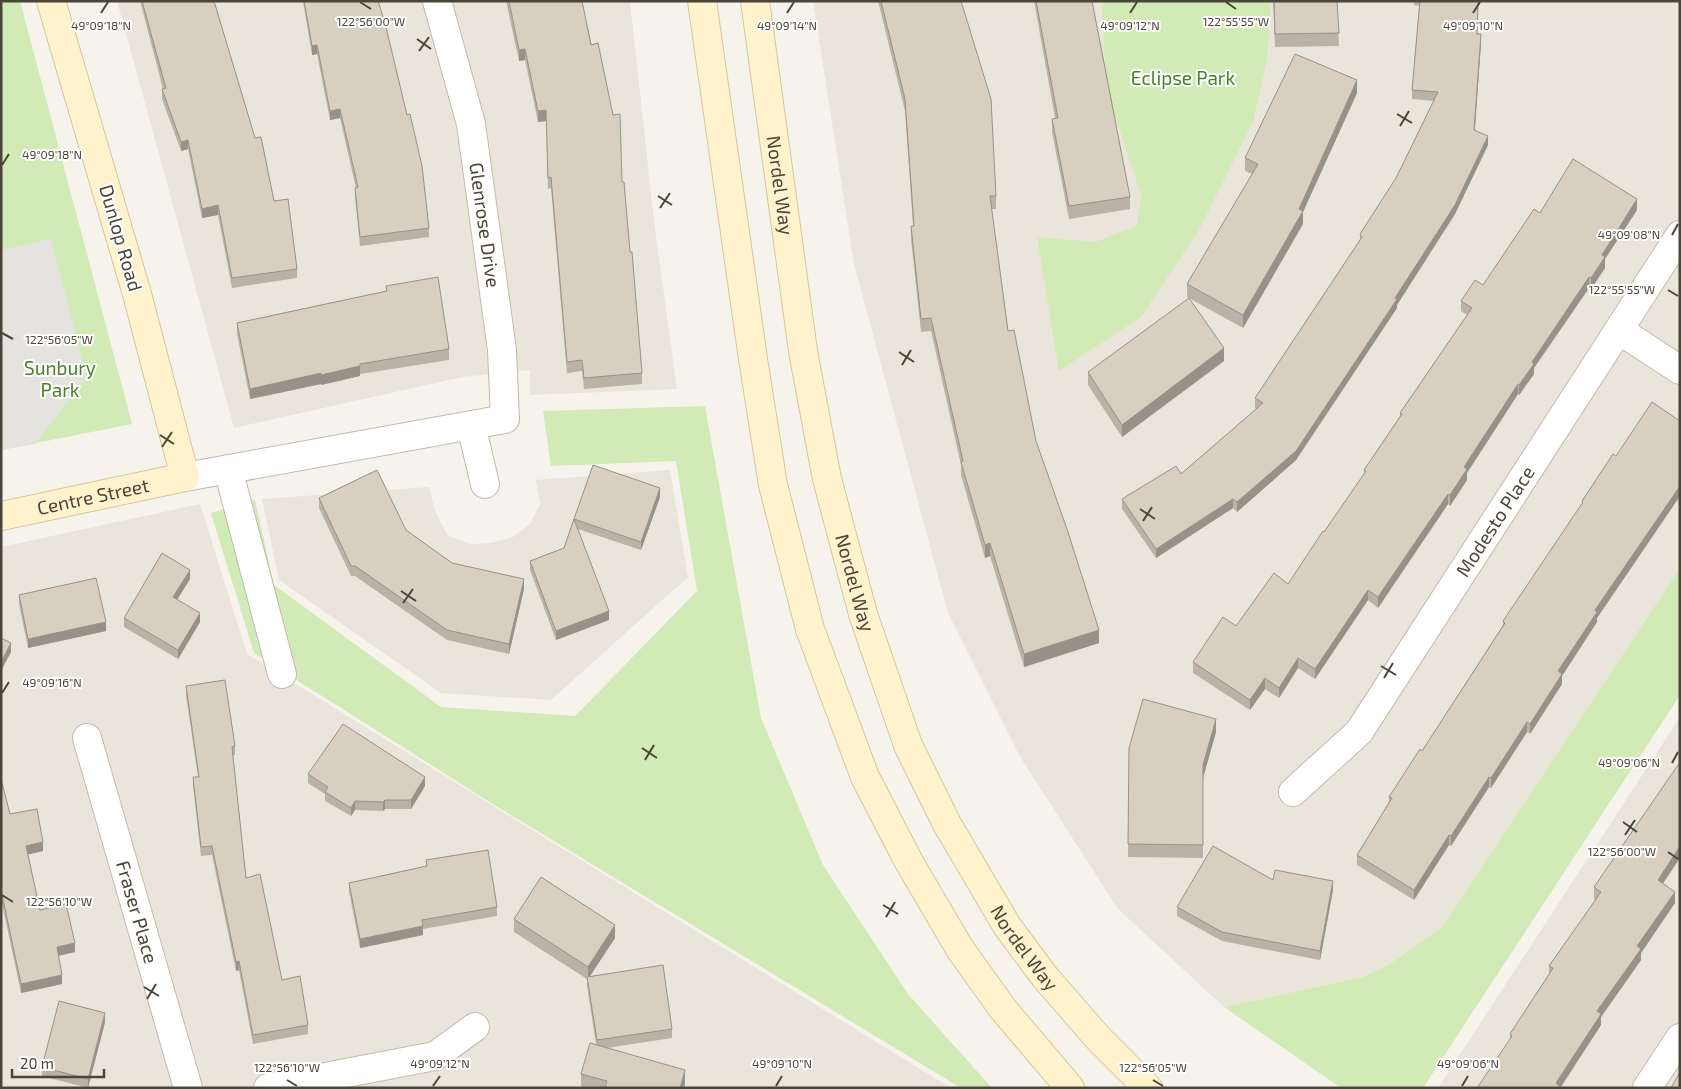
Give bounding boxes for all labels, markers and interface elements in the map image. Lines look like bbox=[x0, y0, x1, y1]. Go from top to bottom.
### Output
text: 122°56'00"W bbox=[337, 14, 405, 28]
text: 122°55'55"W bbox=[1203, 14, 1269, 28]
text: 49°09'18"N bbox=[71, 18, 131, 32]
text: 49°09'14"N bbox=[757, 18, 817, 32]
text: 49°09'12"N bbox=[1100, 18, 1160, 32]
text: 49°09'10"N bbox=[1443, 18, 1503, 32]
park label: Eclipse Park bbox=[1131, 66, 1235, 89]
street label: Nordel Way bbox=[763, 134, 799, 236]
text: 49°09'18"N bbox=[22, 147, 82, 161]
street label: Glenrose Drive bbox=[465, 161, 506, 289]
street label: Dunlop Road bbox=[95, 182, 148, 294]
text: 49°09'08"N bbox=[1598, 227, 1660, 241]
text: 122°55'55"W bbox=[1589, 282, 1655, 296]
text: 122°56'05"W bbox=[25, 332, 93, 346]
park label: Sunbury Park bbox=[24, 356, 96, 401]
street label: Modesto Place bbox=[1450, 461, 1539, 581]
street label: Centre Street bbox=[35, 473, 151, 519]
street label: Nordel Way bbox=[831, 531, 880, 634]
text: 49°09'16"N bbox=[22, 675, 82, 689]
text: 49°09'06"N bbox=[1598, 755, 1660, 769]
text: 122°56'00"W bbox=[1588, 844, 1656, 858]
street label: Fraser Place bbox=[112, 858, 163, 966]
text: 122°56'10"W bbox=[26, 894, 92, 908]
street label: Nordel Way bbox=[986, 901, 1063, 995]
scale bar bbox=[12, 1046, 105, 1078]
text: 20 m bbox=[20, 1054, 54, 1072]
text: 49°09'12"N bbox=[410, 1056, 470, 1070]
text: 49°09'10"N bbox=[752, 1056, 812, 1070]
text: 49°09'06"N bbox=[1437, 1056, 1499, 1070]
text: 122°56'10"W bbox=[254, 1060, 320, 1074]
text: 122°56'05"W bbox=[1119, 1060, 1187, 1074]

